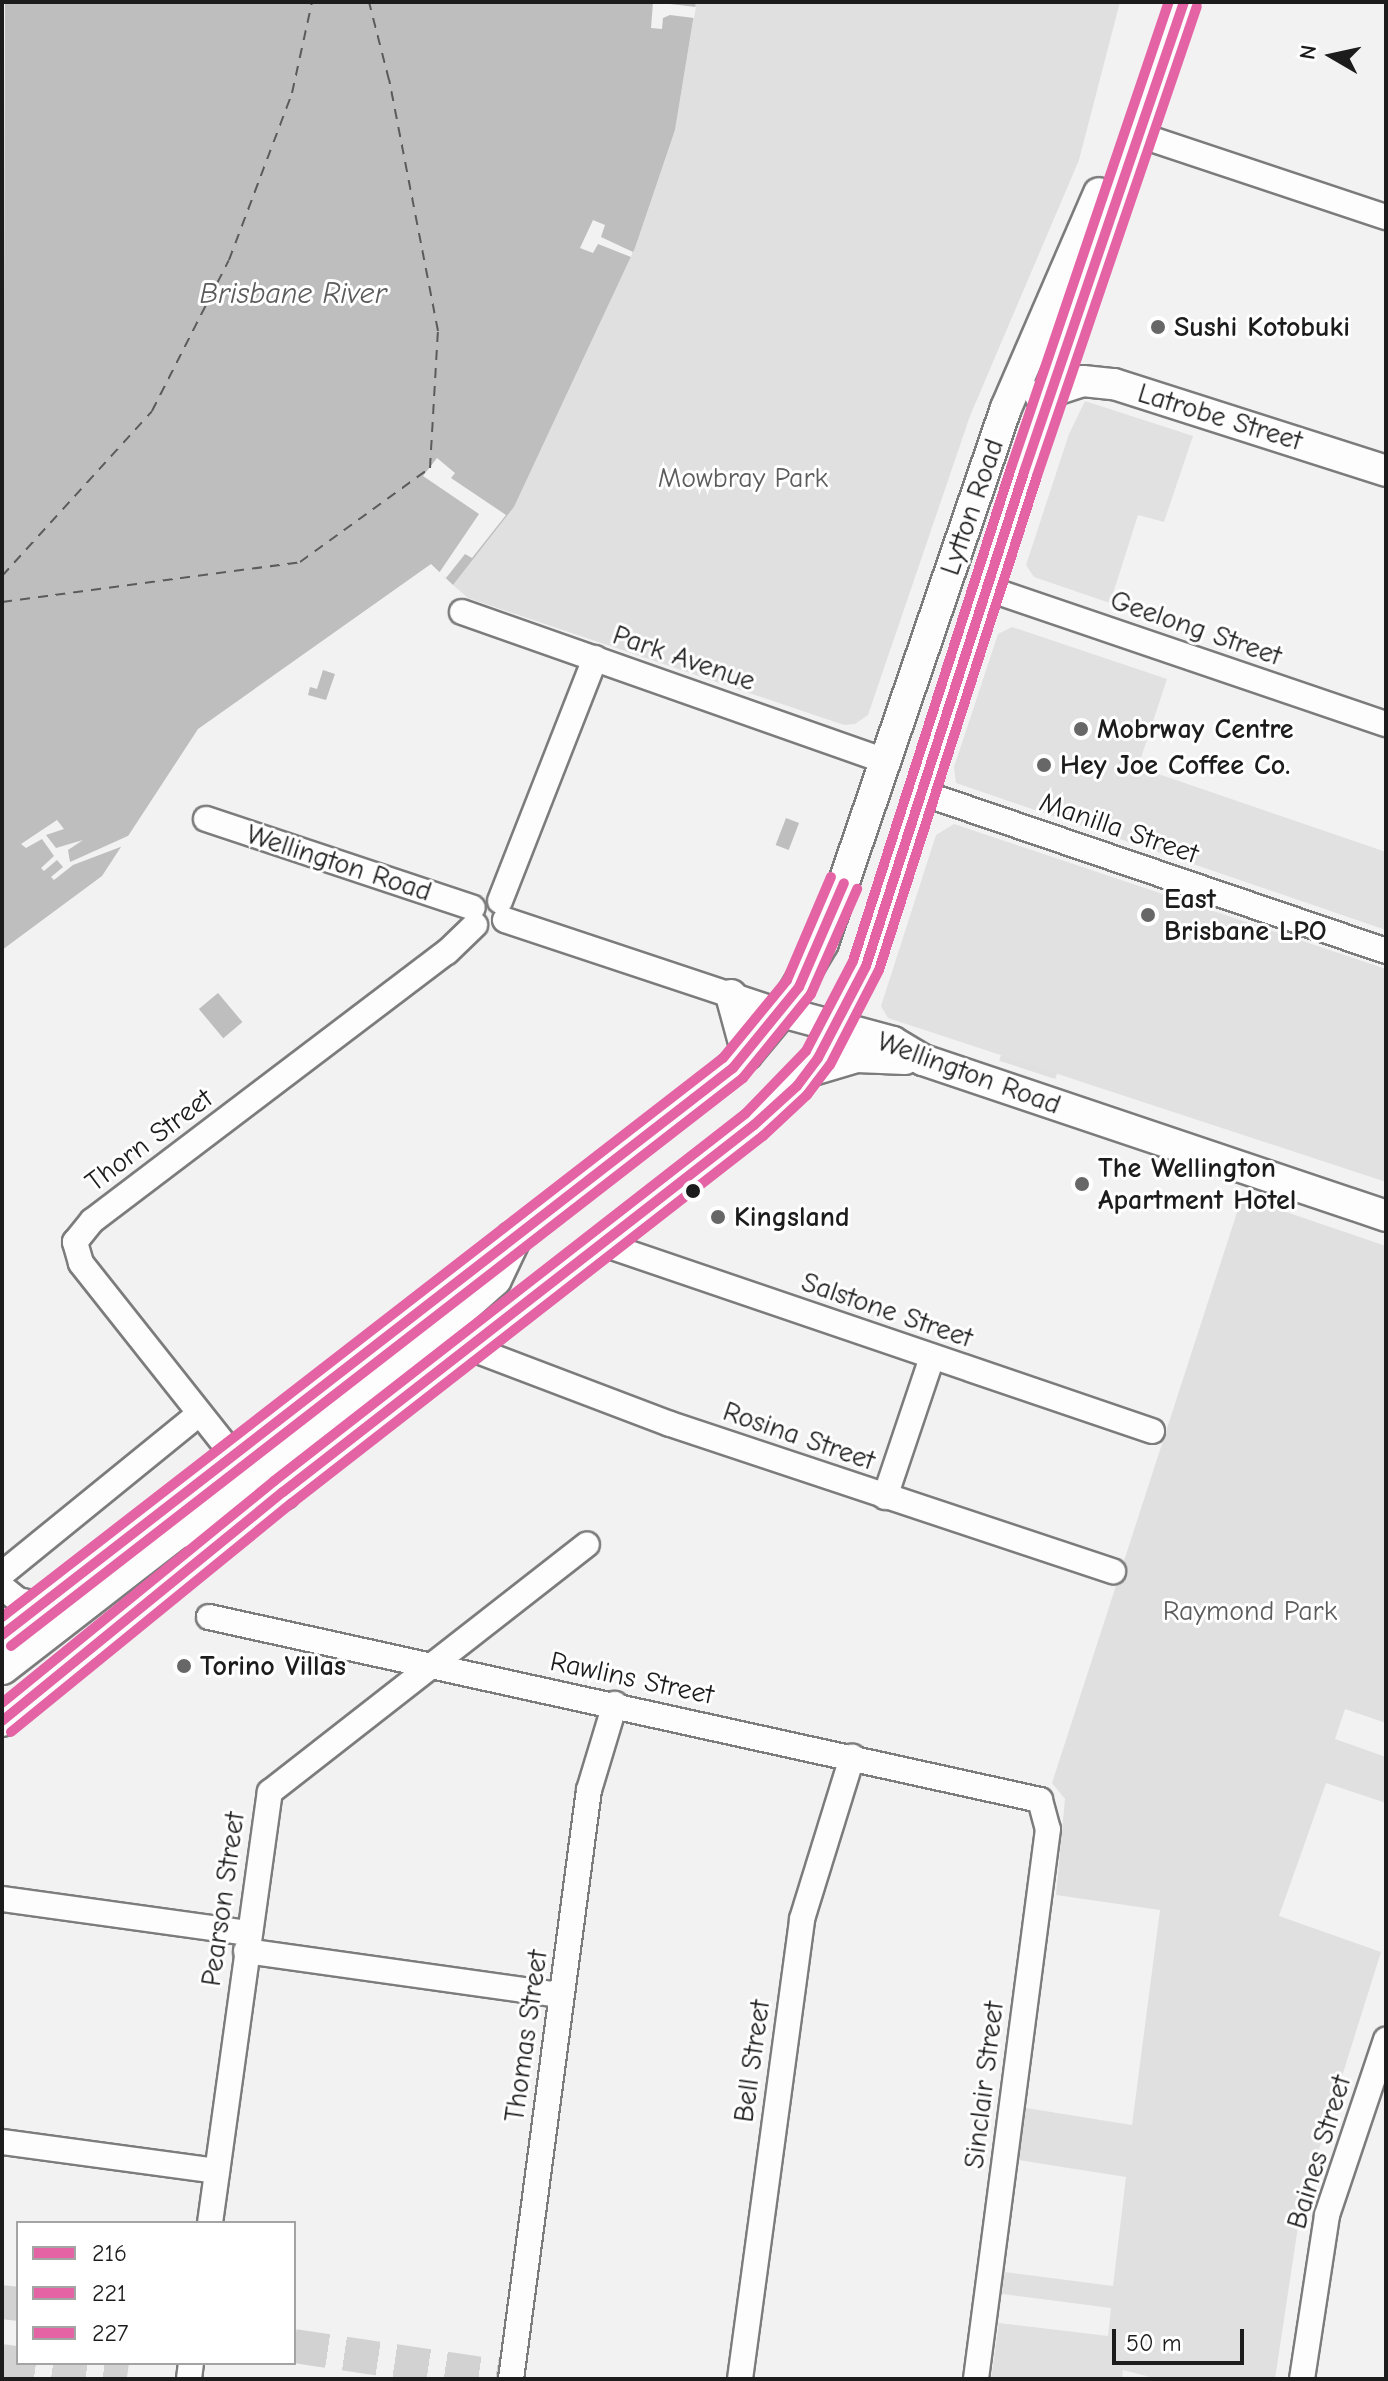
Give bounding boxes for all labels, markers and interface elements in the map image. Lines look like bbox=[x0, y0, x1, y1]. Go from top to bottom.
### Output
north arrow bbox=[1292, 16, 1372, 96]
text: N bbox=[1294, 43, 1322, 61]
water label: Brisbane River bbox=[199, 276, 387, 312]
place label: Sushi Kotobuki bbox=[1174, 310, 1350, 344]
marker: Sushi Kotobuki bbox=[1149, 318, 1167, 336]
street label: Latrobe Street bbox=[1134, 376, 1306, 458]
street label: Lytton Road bbox=[933, 434, 1011, 580]
park label: Mowbray Park bbox=[658, 461, 828, 495]
street label: Geelong Street bbox=[1106, 583, 1286, 673]
street label: Park Avenue bbox=[608, 618, 760, 698]
place label: Mobrway Centre bbox=[1097, 712, 1294, 746]
marker: Mobrway Centre bbox=[1072, 720, 1090, 738]
place label: Hey Joe Coffee Co. bbox=[1060, 748, 1290, 782]
marker: Hey Joe Coffee Co. bbox=[1035, 756, 1053, 774]
street label: Manilla Street bbox=[1035, 785, 1203, 871]
street label: Wellington Road bbox=[242, 817, 436, 909]
place label: East Brisbane LPO bbox=[1164, 882, 1327, 948]
marker: East Brisbane LPO bbox=[1139, 906, 1157, 924]
street label: Wellington Road bbox=[873, 1024, 1065, 1122]
street label: Thorn Street bbox=[79, 1081, 219, 1199]
place label: The Wellington Apartment Hotel bbox=[1098, 1151, 1296, 1217]
marker: The Wellington Apartment Hotel bbox=[1073, 1175, 1091, 1193]
unlabelled marker bbox=[685, 1183, 701, 1199]
place label: Kingsland bbox=[734, 1200, 850, 1234]
marker: Kingsland bbox=[709, 1208, 727, 1226]
street label: Salstone Street bbox=[797, 1265, 977, 1355]
street label: Rosina Street bbox=[719, 1394, 879, 1478]
park label: Raymond Park bbox=[1163, 1594, 1337, 1628]
street label: Rawlins Street bbox=[547, 1644, 717, 1712]
place label: Torino Villas bbox=[200, 1649, 346, 1683]
marker: Torino Villas bbox=[175, 1657, 193, 1675]
street label: Pearson Street bbox=[194, 1810, 252, 1988]
street label: Thomas Street bbox=[497, 1948, 555, 2124]
street label: Bell Street bbox=[727, 1998, 777, 2124]
street label: Sinclair Street bbox=[957, 1999, 1011, 2171]
street label: Baines Street bbox=[1280, 2071, 1358, 2233]
legend bbox=[16, 2221, 296, 2365]
text: 216 bbox=[92, 2239, 127, 2267]
text: 221 bbox=[92, 2279, 127, 2307]
scale bar bbox=[1116, 2313, 1248, 2363]
text: 227 bbox=[92, 2319, 128, 2347]
text: 50 m bbox=[1126, 2329, 1182, 2357]

